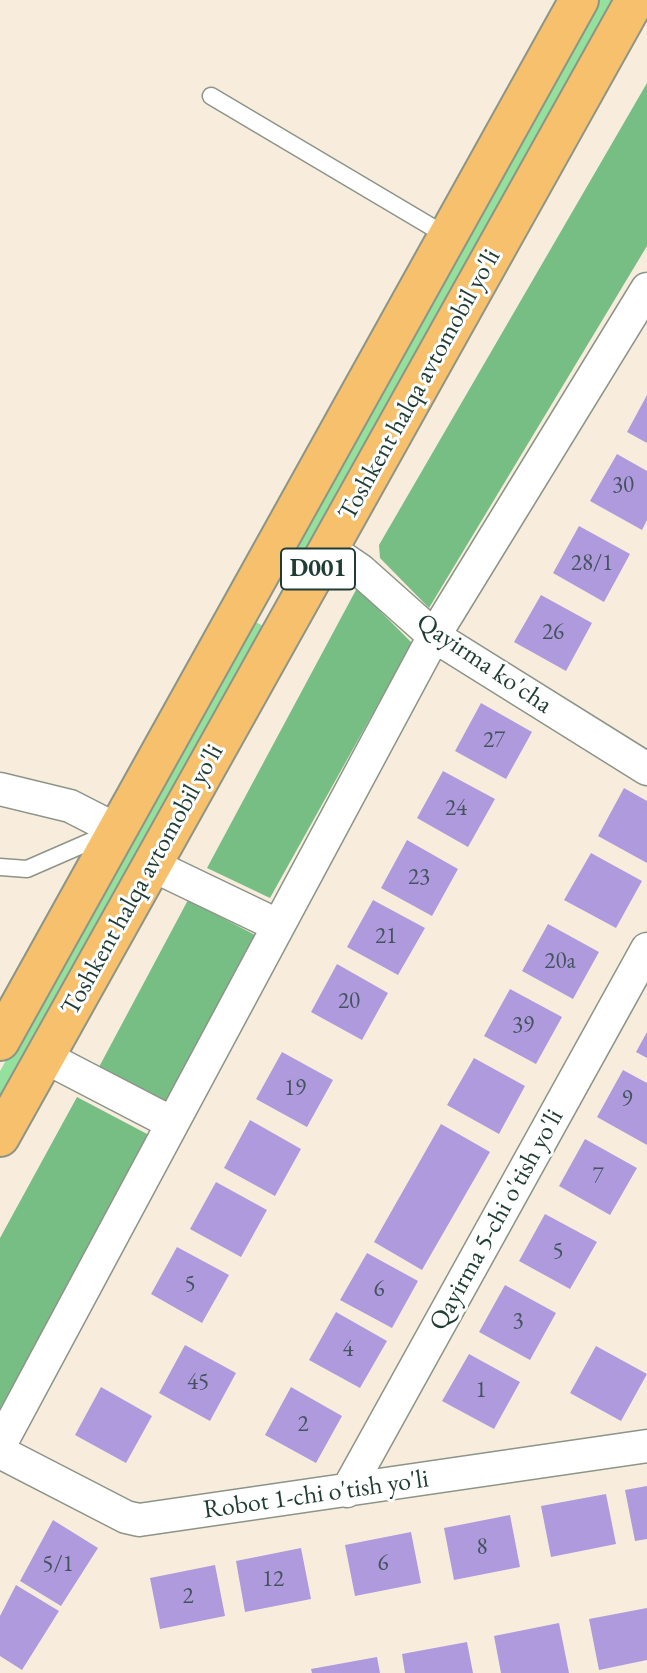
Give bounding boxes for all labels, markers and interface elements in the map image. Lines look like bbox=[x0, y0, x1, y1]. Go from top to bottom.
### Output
street label: Toshkent halqa avtomobil yo'li bbox=[332, 244, 508, 526]
house number: 30 bbox=[612, 472, 634, 500]
road number: D001 bbox=[281, 548, 355, 590]
house number: 28/1 bbox=[571, 550, 613, 578]
street label: Qayirma ko'cha bbox=[410, 607, 558, 721]
house number: 26 bbox=[542, 619, 564, 647]
house number: 27 bbox=[483, 727, 505, 755]
street label: Toshkent halqa avtomobil yo'li bbox=[55, 739, 231, 1021]
house number: 24 bbox=[445, 795, 467, 823]
house number: 23 bbox=[408, 864, 430, 892]
house number: 21 bbox=[375, 923, 397, 951]
house number: 20а bbox=[544, 948, 576, 976]
house number: 20 bbox=[338, 988, 360, 1016]
house number: 39 bbox=[512, 1012, 534, 1040]
house number: 19 bbox=[284, 1075, 306, 1103]
house number: 9 bbox=[621, 1086, 633, 1114]
street label: Qayirma 5-chi o'tish yo'li bbox=[423, 1104, 571, 1336]
house number: 7 bbox=[592, 1163, 604, 1191]
house number: 5 bbox=[552, 1238, 564, 1266]
house number: 5 bbox=[184, 1271, 196, 1299]
house number: 6 bbox=[373, 1276, 385, 1304]
house number: 3 bbox=[512, 1308, 524, 1336]
house number: 4 bbox=[342, 1336, 354, 1364]
house number: 45 bbox=[187, 1369, 209, 1397]
house number: 1 bbox=[475, 1377, 487, 1405]
house number: 2 bbox=[297, 1411, 309, 1439]
street label: Robot 1-chi o'tish yo'li bbox=[201, 1464, 431, 1526]
house number: 8 bbox=[476, 1534, 488, 1562]
house number: 6 bbox=[377, 1550, 389, 1578]
house number: 5/1 bbox=[42, 1551, 74, 1579]
house number: 12 bbox=[262, 1566, 284, 1594]
house number: 2 bbox=[182, 1583, 194, 1611]

